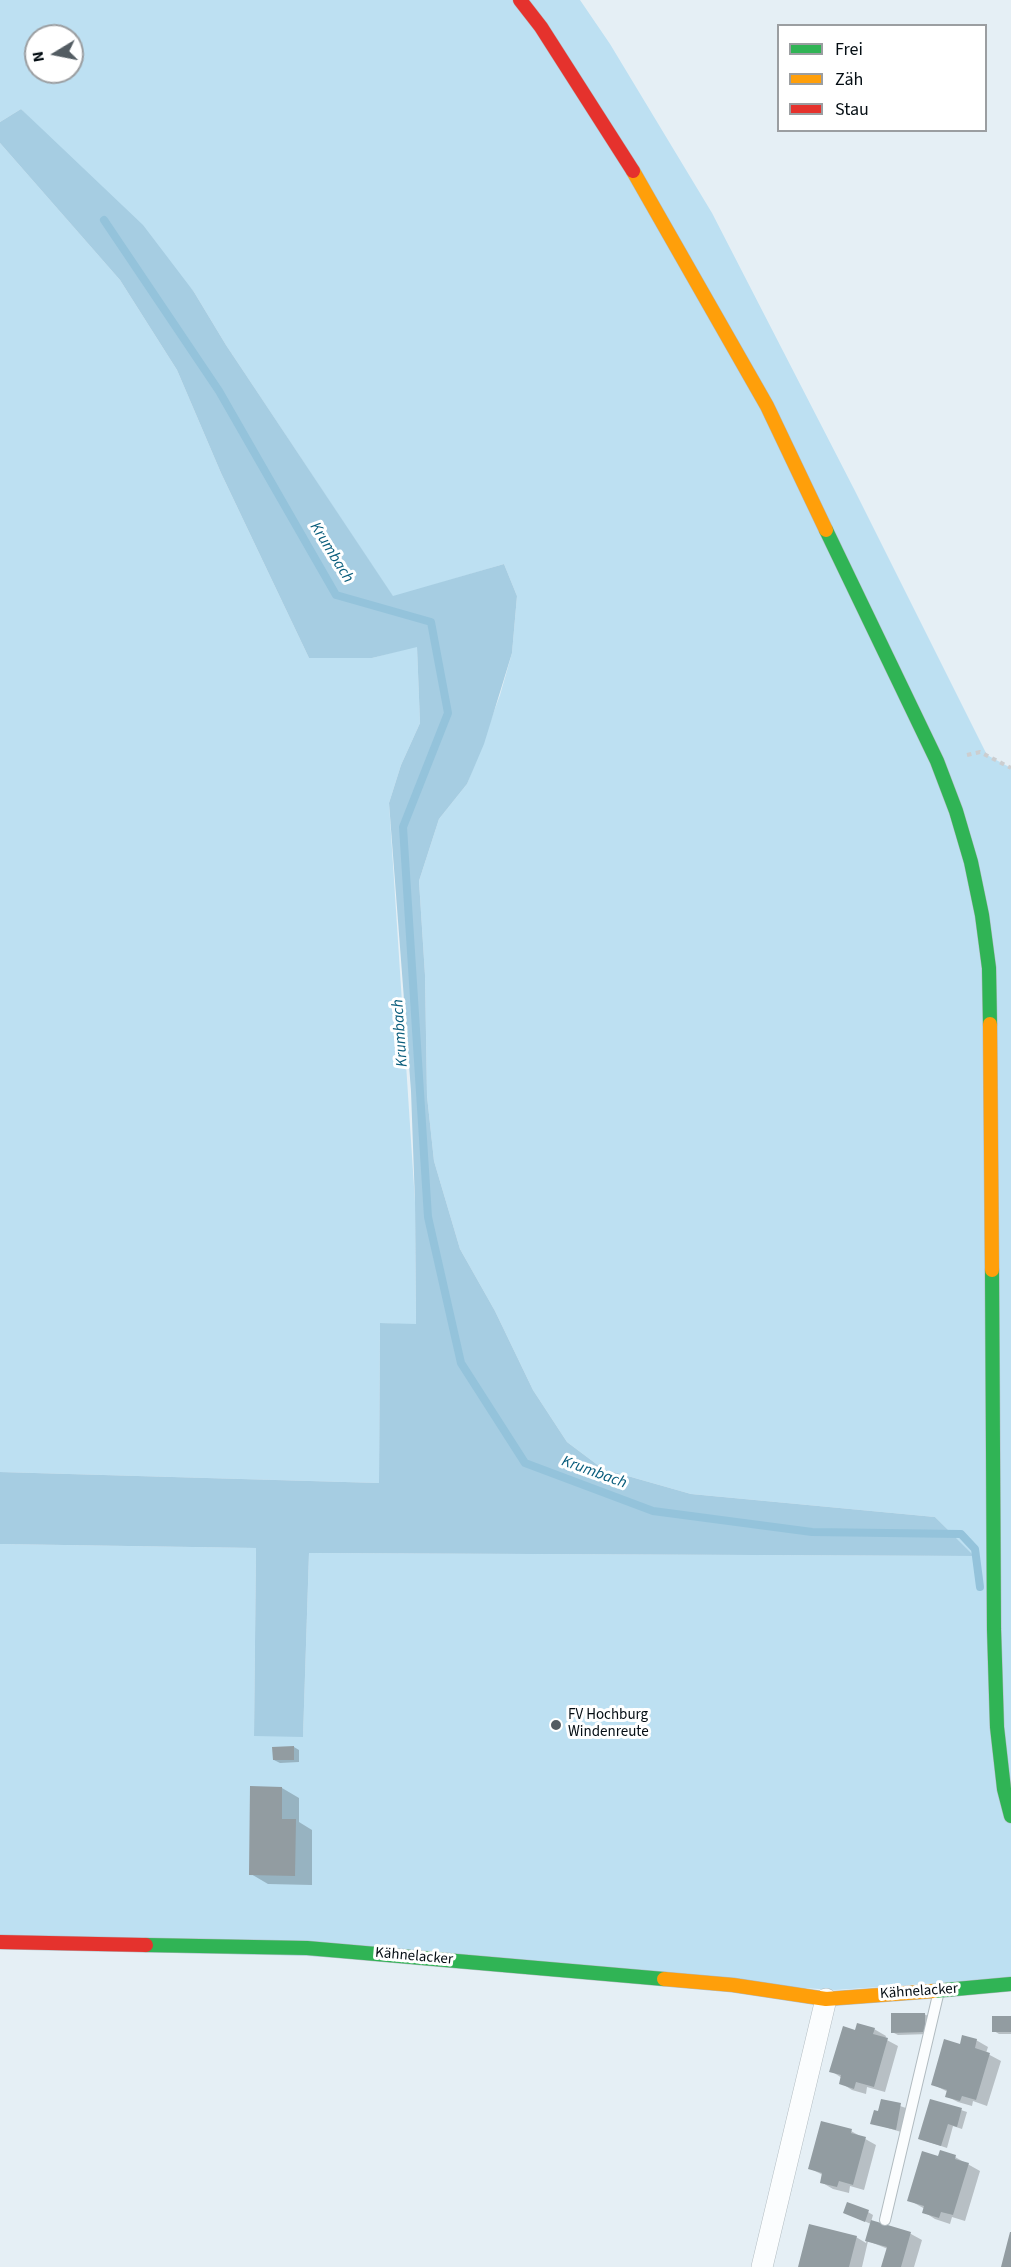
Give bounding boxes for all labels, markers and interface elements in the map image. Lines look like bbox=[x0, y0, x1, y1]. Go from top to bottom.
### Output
north arrow bbox=[24, 24, 84, 84]
legend bbox=[777, 24, 987, 132]
text: Frei bbox=[835, 37, 863, 62]
text: N bbox=[26, 50, 50, 64]
text: Zäh bbox=[835, 67, 863, 92]
text: Stau bbox=[835, 97, 869, 122]
water label: Krumbach bbox=[305, 519, 357, 587]
water label: Krumbach bbox=[389, 998, 413, 1068]
water label: Krumbach bbox=[559, 1452, 629, 1494]
place label: FV Hochburg Windenreute bbox=[568, 1707, 649, 1742]
marker: FV Hochburg Windenreute bbox=[549, 1718, 563, 1732]
street label: Kähnelacker bbox=[374, 1945, 454, 1969]
street label: Kähnelacker bbox=[879, 1980, 959, 2004]

